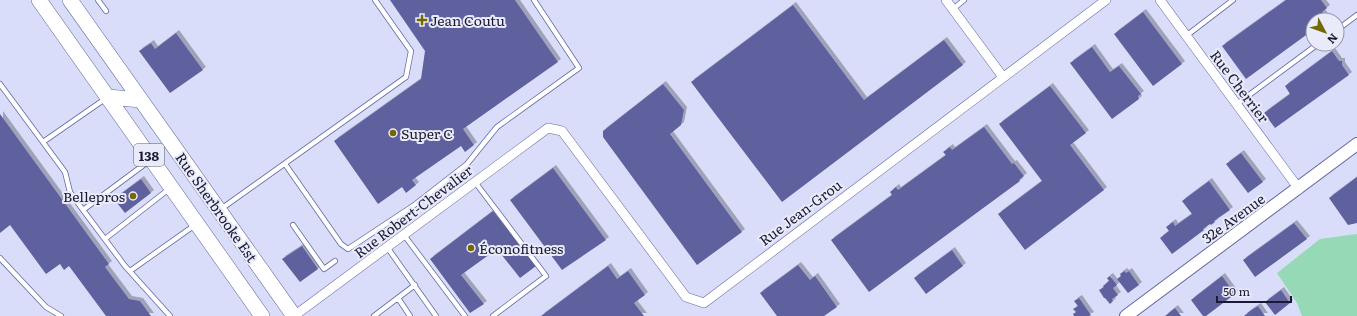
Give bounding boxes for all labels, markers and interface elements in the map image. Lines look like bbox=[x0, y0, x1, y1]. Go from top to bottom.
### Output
place label: Jean Coutu bbox=[430, 10, 505, 30]
north arrow bbox=[1305, 12, 1345, 52]
marker: Jean Coutu bbox=[417, 15, 427, 25]
text: N bbox=[1324, 30, 1342, 48]
street label: Rue Cherrier bbox=[1206, 46, 1274, 127]
place label: Super C bbox=[401, 123, 453, 143]
marker: Super C bbox=[388, 128, 398, 138]
road number: 138 bbox=[134, 144, 164, 166]
street label: Rue Sherbrooke Est bbox=[172, 148, 263, 266]
street label: Rue Robert-Chevalier bbox=[350, 160, 477, 262]
street label: Rue Jean-Grou bbox=[755, 174, 845, 250]
place label: Bellepros bbox=[63, 186, 125, 206]
street label: 32e Avenue bbox=[1197, 188, 1269, 248]
marker: Bellepros bbox=[128, 191, 138, 201]
place label: Éconofitness bbox=[479, 238, 563, 258]
marker: Éconofitness bbox=[466, 243, 476, 253]
scale bar bbox=[1217, 278, 1291, 304]
text: 50 m bbox=[1223, 282, 1250, 300]

